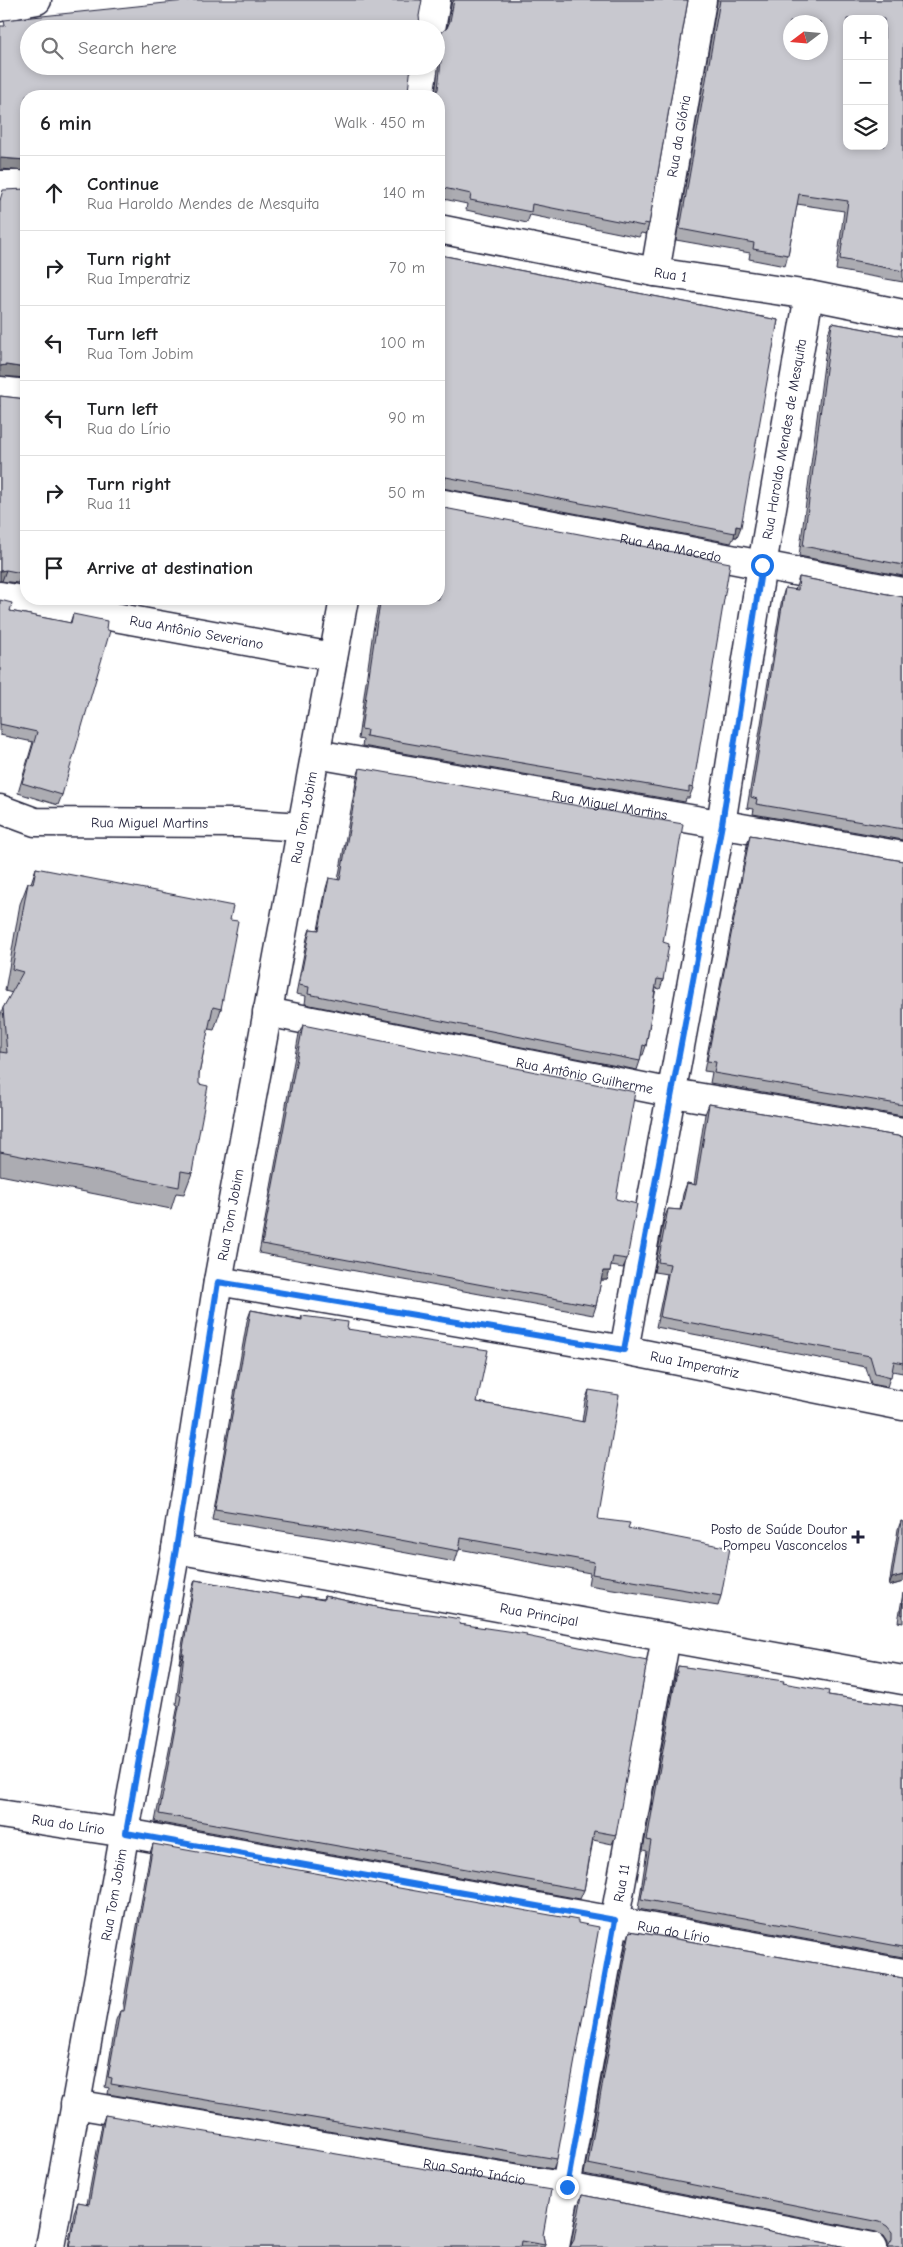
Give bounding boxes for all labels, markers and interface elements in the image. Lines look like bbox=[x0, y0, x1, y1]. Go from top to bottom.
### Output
north arrow bbox=[783, 15, 828, 60]
map controls bbox=[843, 15, 888, 150]
button: + bbox=[843, 15, 888, 60]
search box bbox=[20, 20, 445, 75]
icon: search bbox=[38, 34, 66, 62]
text: Search here bbox=[78, 37, 177, 59]
button: − bbox=[843, 60, 888, 105]
street label: Rua da Glória bbox=[664, 94, 694, 179]
button: layers bbox=[843, 105, 888, 150]
text: 6 min bbox=[40, 111, 92, 135]
text: Walk · 450 m bbox=[334, 114, 425, 132]
text: Continue bbox=[87, 173, 159, 195]
icon: ahead bbox=[40, 179, 68, 207]
text: 140 m bbox=[383, 184, 425, 202]
text: Rua Haroldo Mendes de Mesquita bbox=[87, 195, 320, 213]
text: Turn right bbox=[87, 248, 171, 270]
icon: right bbox=[40, 254, 68, 282]
text: 70 m bbox=[389, 259, 425, 277]
street label: Rua 1 bbox=[653, 264, 688, 286]
text: Rua Imperatriz bbox=[87, 270, 190, 288]
text: Turn left bbox=[87, 323, 158, 345]
icon: left bbox=[40, 329, 68, 357]
text: 100 m bbox=[381, 334, 425, 352]
street label: Rua Haroldo Mendes de Mesquita bbox=[759, 337, 810, 541]
text: Rua Tom Jobim bbox=[87, 345, 193, 363]
text: Turn left bbox=[87, 398, 158, 420]
icon: left bbox=[40, 404, 68, 432]
text: 90 m bbox=[388, 409, 425, 427]
text: Rua do Lírio bbox=[87, 420, 171, 438]
text: Turn right bbox=[87, 473, 171, 495]
icon: right bbox=[40, 479, 68, 507]
text: 50 m bbox=[388, 484, 425, 502]
text: Rua 11 bbox=[87, 495, 131, 513]
street label: Rua Ana Macedo bbox=[619, 530, 723, 566]
icon: arrive bbox=[40, 554, 68, 582]
route start bbox=[751, 554, 774, 577]
text: Arrive at destination bbox=[87, 557, 253, 579]
street label: Rua Antônio Severiano bbox=[128, 612, 265, 653]
street label: Rua Tom Jobim bbox=[287, 770, 321, 865]
street label: Rua Miguel Martins bbox=[550, 787, 669, 824]
street label: Rua Miguel Martins bbox=[91, 814, 208, 832]
street label: Rua Antônio Guilherme bbox=[515, 1054, 655, 1098]
street label: Rua Tom Jobim bbox=[214, 1167, 248, 1262]
street label: Rua Imperatriz bbox=[649, 1347, 741, 1382]
place label: Posto de Saúde Doutor Pompeu Vasconcelos bbox=[711, 1521, 847, 1554]
marker: Posto de Saúde Doutor Pompeu Vasconcelos bbox=[851, 1530, 865, 1544]
street label: Rua Principal bbox=[498, 1600, 580, 1630]
street label: Rua do Lírio bbox=[31, 1811, 106, 1839]
street label: Rua Tom Jobim bbox=[97, 1847, 131, 1942]
street label: Rua 11 bbox=[610, 1863, 634, 1904]
street label: Rua do Lírio bbox=[636, 1917, 711, 1947]
street label: Rua Santo Inácio bbox=[422, 2155, 527, 2189]
route end bbox=[556, 2176, 579, 2199]

